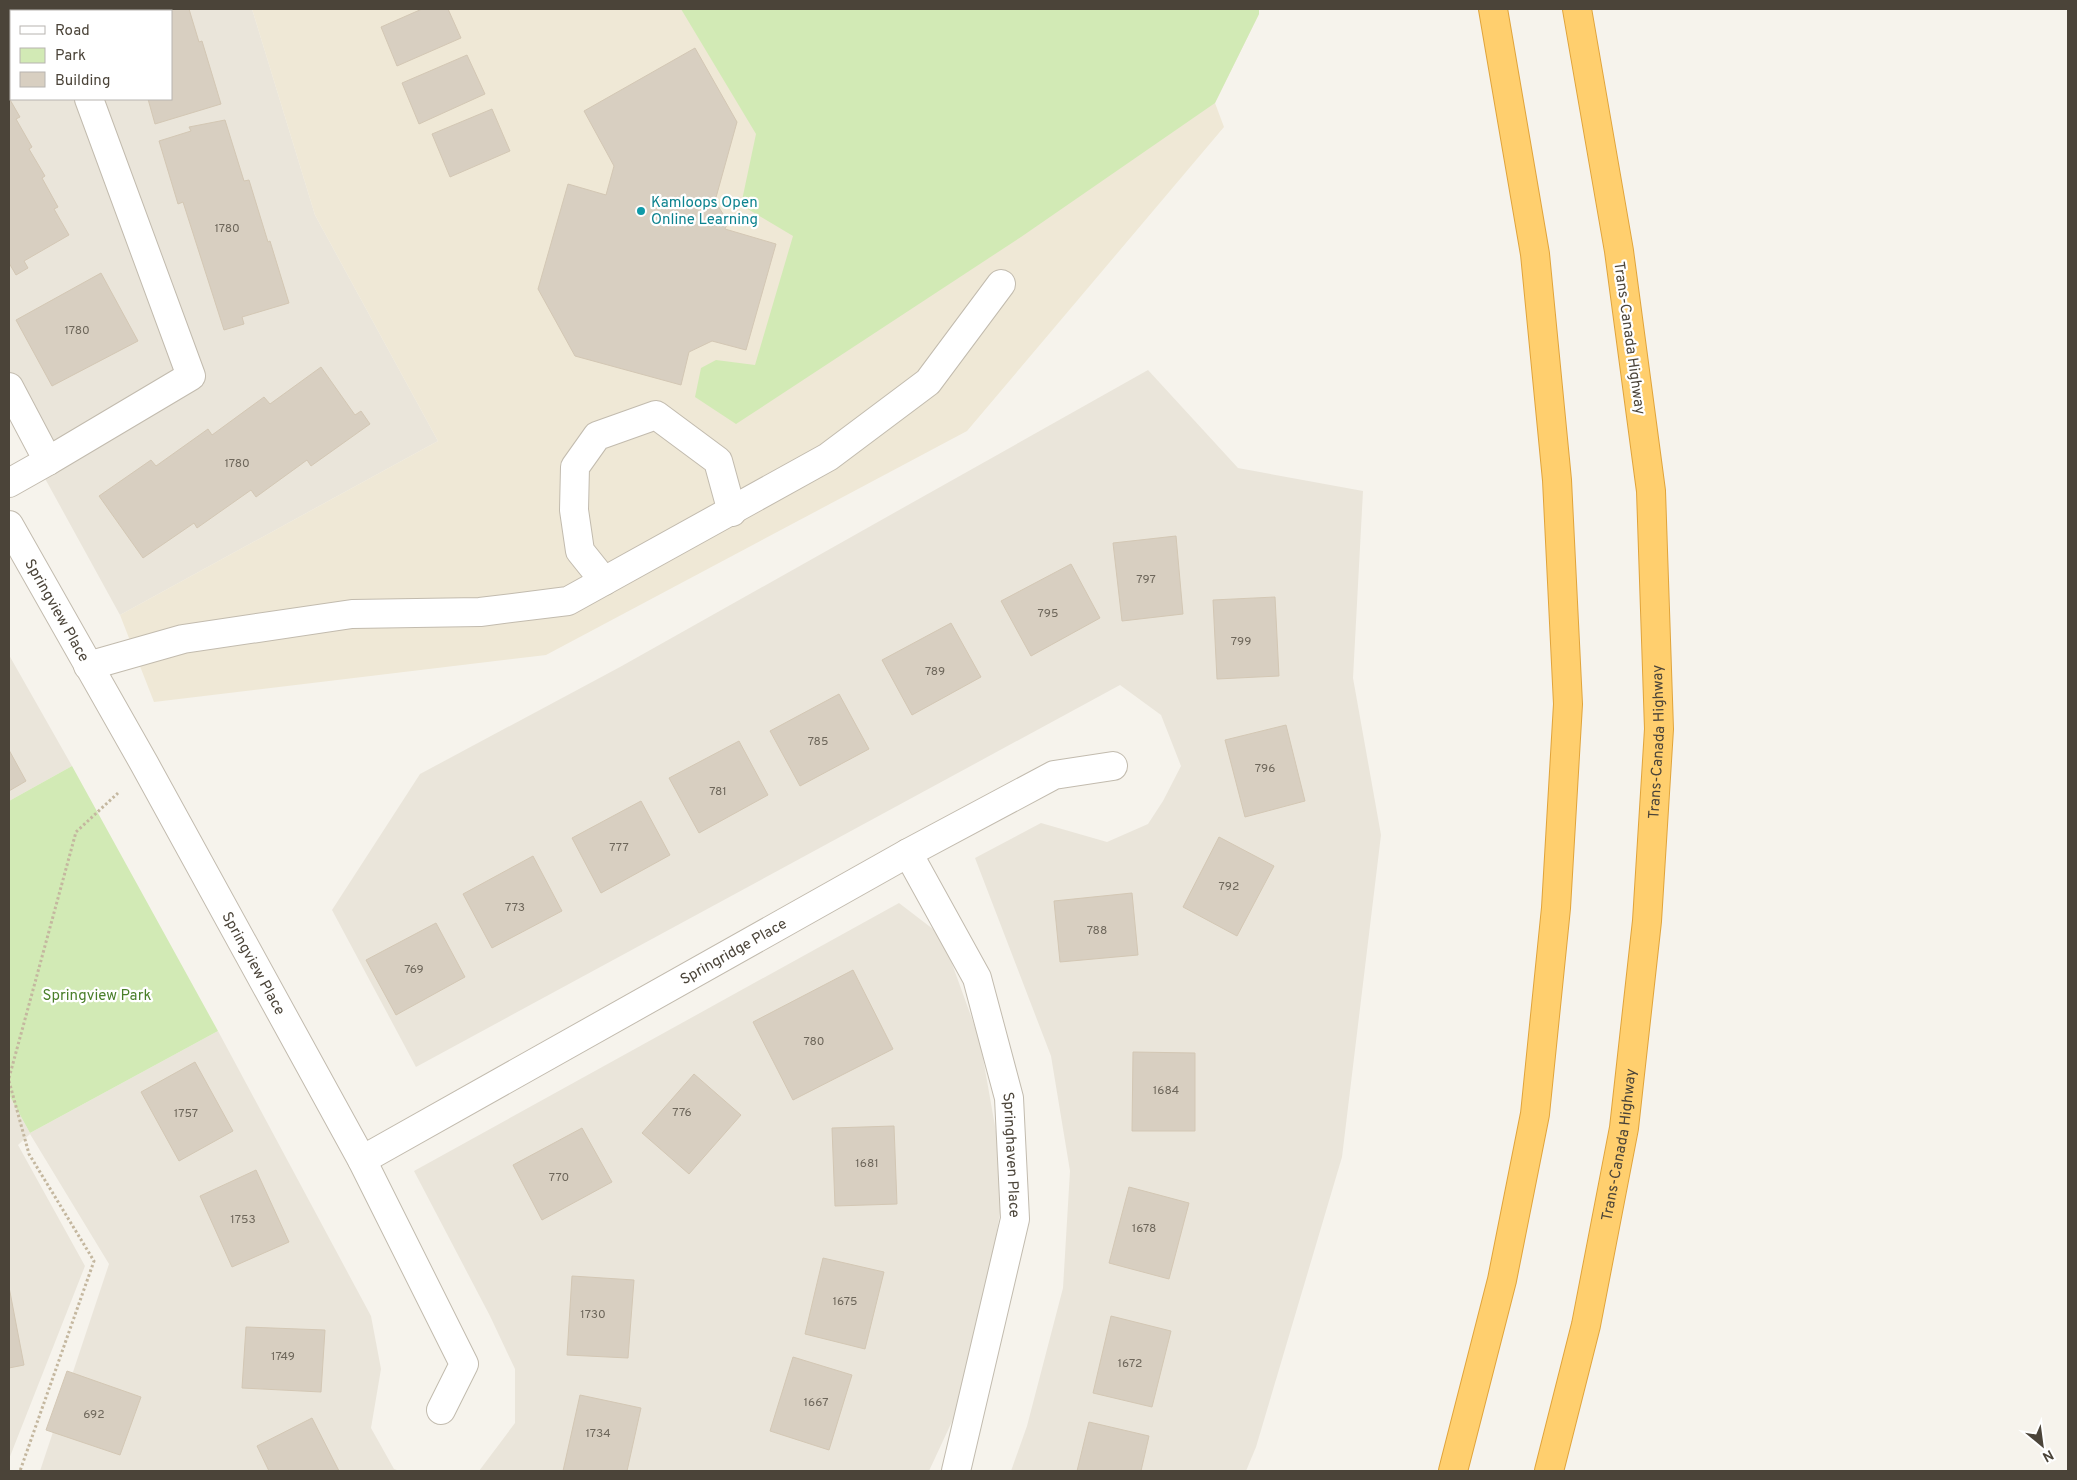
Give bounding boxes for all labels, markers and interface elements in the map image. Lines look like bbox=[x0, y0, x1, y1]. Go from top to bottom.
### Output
legend bbox=[10, 10, 172, 100]
text: Road bbox=[55, 22, 90, 41]
text: Park bbox=[55, 47, 86, 66]
text: Building bbox=[55, 72, 110, 91]
place label: Kamloops Open Online Learning bbox=[651, 194, 758, 230]
marker: Kamloops Open Online Learning bbox=[635, 205, 647, 217]
house number: 1780 bbox=[214, 221, 240, 237]
street label: Trans-Canada Highway bbox=[1608, 261, 1649, 416]
house number: 1780 bbox=[64, 323, 90, 339]
house number: 1780 bbox=[224, 456, 250, 472]
street label: Springview Place bbox=[19, 556, 93, 666]
house number: 797 bbox=[1136, 572, 1156, 588]
house number: 795 bbox=[1038, 606, 1058, 622]
house number: 799 bbox=[1231, 634, 1251, 650]
house number: 789 bbox=[925, 664, 945, 680]
street label: Trans-Canada Highway bbox=[1645, 664, 1670, 820]
house number: 785 bbox=[808, 734, 828, 750]
house number: 796 bbox=[1255, 761, 1275, 777]
house number: 781 bbox=[709, 784, 727, 800]
house number: 777 bbox=[609, 840, 629, 856]
house number: 792 bbox=[1219, 879, 1239, 895]
house number: 773 bbox=[505, 900, 525, 916]
street label: Springview Place bbox=[217, 909, 289, 1019]
street label: Springridge Place bbox=[677, 915, 791, 990]
house number: 788 bbox=[1087, 923, 1107, 939]
house number: 769 bbox=[404, 962, 424, 978]
park label: Springview Park bbox=[43, 987, 151, 1006]
house number: 780 bbox=[804, 1034, 824, 1050]
street label: Trans-Canada Highway bbox=[1598, 1067, 1642, 1223]
house number: 1684 bbox=[1153, 1083, 1179, 1099]
street label: Springhaven Place bbox=[997, 1090, 1023, 1218]
house number: 776 bbox=[672, 1105, 692, 1121]
house number: 1757 bbox=[174, 1106, 198, 1122]
house number: 1681 bbox=[855, 1156, 879, 1172]
house number: 770 bbox=[549, 1170, 569, 1186]
house number: 1753 bbox=[230, 1212, 256, 1228]
house number: 1678 bbox=[1132, 1221, 1156, 1237]
house number: 1675 bbox=[832, 1294, 858, 1310]
house number: 1730 bbox=[580, 1307, 606, 1323]
house number: 1749 bbox=[271, 1349, 295, 1365]
house number: 1672 bbox=[1118, 1356, 1142, 1372]
house number: 1667 bbox=[804, 1395, 828, 1411]
house number: 692 bbox=[83, 1407, 105, 1423]
north arrow bbox=[2017, 1420, 2067, 1470]
house number: 1734 bbox=[585, 1426, 611, 1442]
text: N bbox=[2039, 1445, 2056, 1465]

